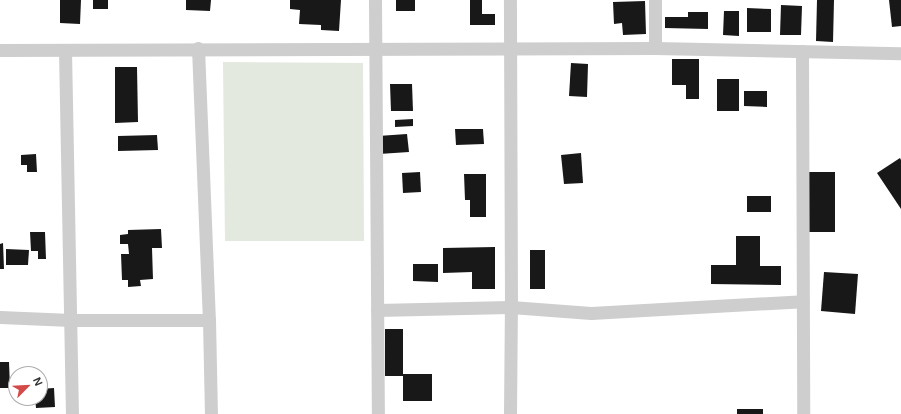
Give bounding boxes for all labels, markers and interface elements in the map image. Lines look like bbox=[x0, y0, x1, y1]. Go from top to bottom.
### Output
north arrow bbox=[8, 366, 48, 406]
text: N bbox=[31, 375, 45, 388]

